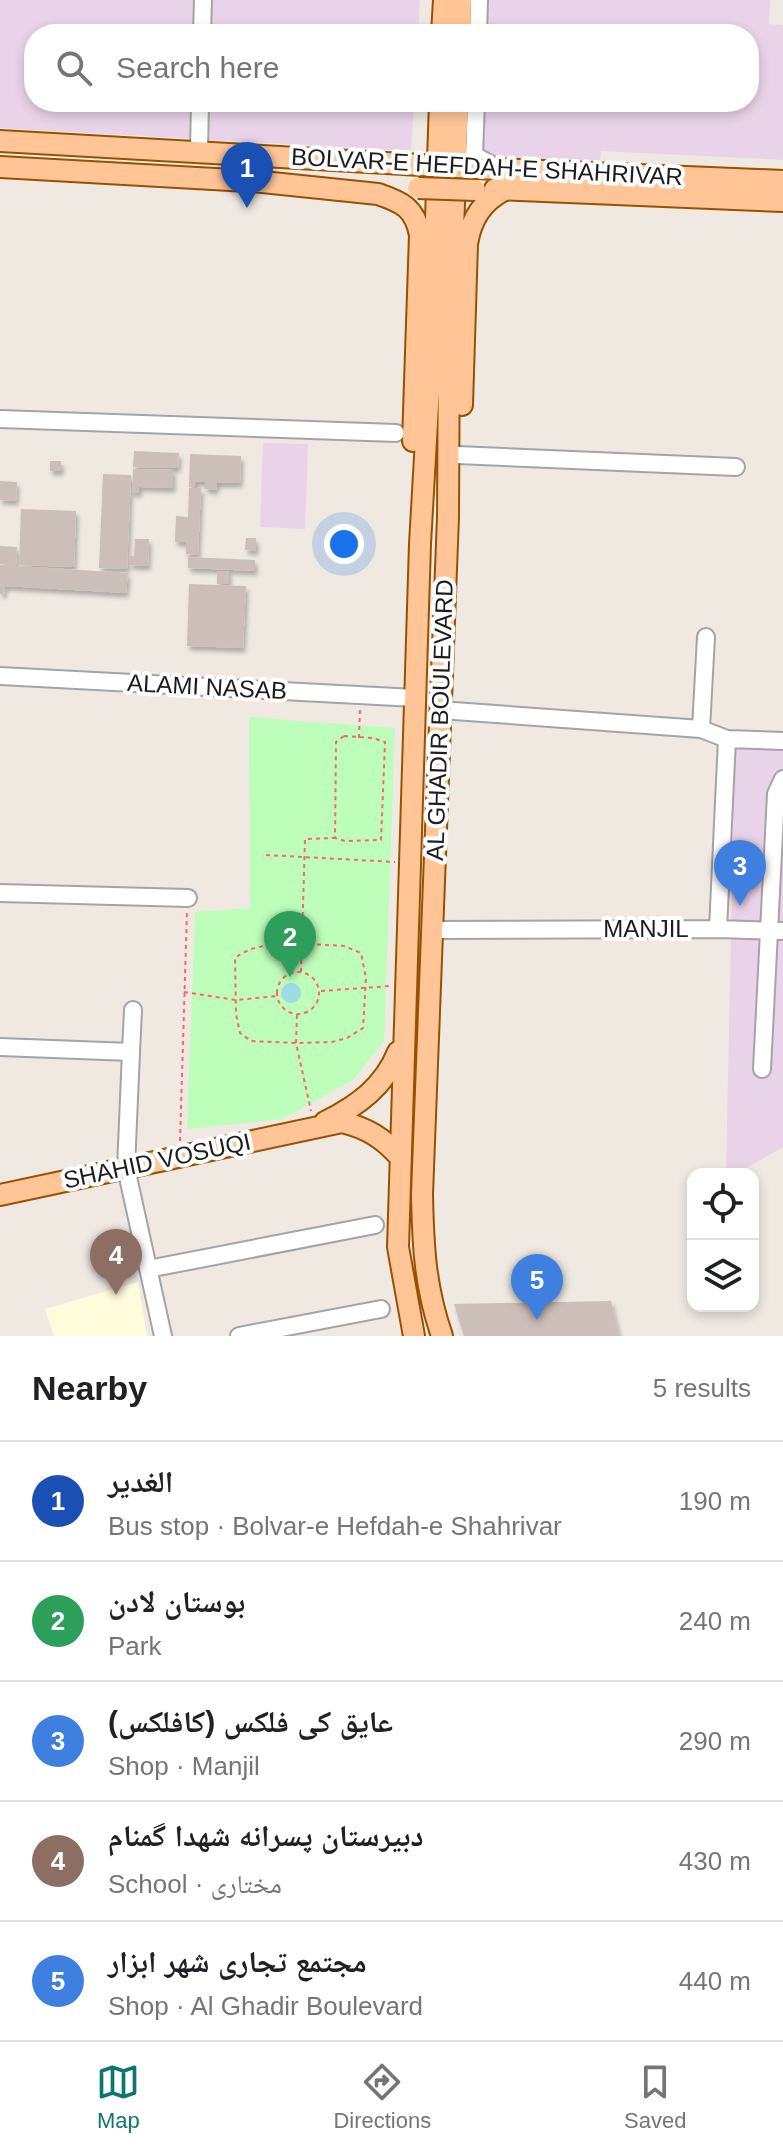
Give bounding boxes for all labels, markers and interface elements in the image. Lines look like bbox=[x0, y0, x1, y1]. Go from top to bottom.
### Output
search box bbox=[24, 24, 759, 112]
icon: search bbox=[52, 46, 96, 90]
text: Search here bbox=[116, 51, 279, 84]
pin: 1 bbox=[221, 142, 273, 208]
street label: BOLVAR-E HEFDAH-E SHAHRIVAR bbox=[291, 143, 683, 190]
your location bbox=[324, 524, 364, 564]
street label: AL GHADIR BOULEVARD bbox=[421, 579, 458, 861]
street label: ALAMI NASAB bbox=[126, 669, 288, 704]
pin: 3 bbox=[714, 840, 766, 906]
pin: 2 bbox=[264, 911, 316, 977]
street label: MANJIL bbox=[603, 915, 689, 942]
street label: SHAHID VOSUQI bbox=[61, 1127, 253, 1194]
map controls bbox=[687, 1168, 759, 1312]
button: locate bbox=[687, 1168, 759, 1240]
pin: 4 bbox=[90, 1229, 142, 1295]
button: layers bbox=[687, 1240, 759, 1312]
pin: 5 bbox=[511, 1254, 563, 1320]
text: Nearby bbox=[32, 1369, 147, 1407]
text: 5 results bbox=[653, 1373, 751, 1403]
text: الغدیر bbox=[108, 1465, 173, 1498]
text: 1 bbox=[51, 1486, 65, 1516]
text: 190 m bbox=[679, 1486, 751, 1516]
text: Bus stop · Bolvar-e Hefdah-e Shahrivar bbox=[108, 1511, 562, 1541]
text: بوستان لادن bbox=[108, 1585, 245, 1618]
text: 2 bbox=[51, 1606, 65, 1636]
text: 240 m bbox=[679, 1606, 751, 1636]
text: Park bbox=[108, 1631, 161, 1661]
text: عایق کی فلکس (کافلکس) bbox=[108, 1705, 393, 1738]
text: 3 bbox=[51, 1726, 65, 1756]
text: 290 m bbox=[679, 1726, 751, 1756]
text: Shop · Manjil bbox=[108, 1751, 260, 1781]
text: دبیرستان پسرانه شهدا گمنام bbox=[108, 1819, 423, 1852]
text: 4 bbox=[51, 1846, 65, 1876]
text: 430 m bbox=[679, 1846, 751, 1876]
text: School · مختاری bbox=[108, 1869, 282, 1899]
text: مجتمع تجاری شهر ابزار bbox=[108, 1945, 367, 1978]
text: 5 bbox=[51, 1966, 65, 1996]
text: 440 m bbox=[679, 1966, 751, 1996]
text: Shop · Al Ghadir Boulevard bbox=[108, 1991, 423, 2021]
tab: Map bbox=[96, 2060, 140, 2134]
tab: Directions bbox=[333, 2060, 431, 2134]
tab: Saved bbox=[624, 2060, 687, 2134]

